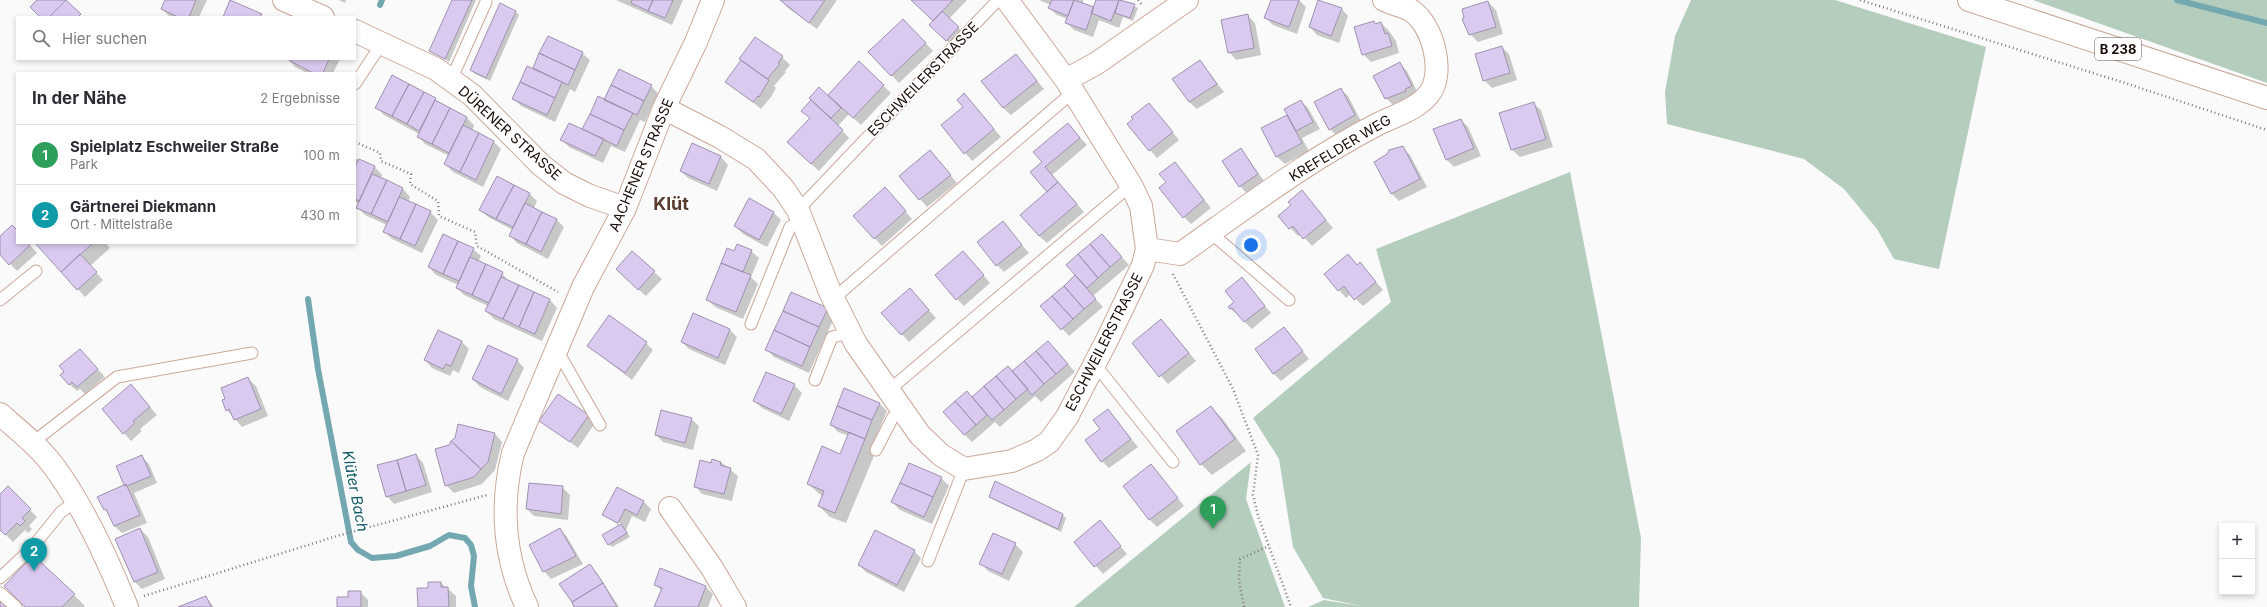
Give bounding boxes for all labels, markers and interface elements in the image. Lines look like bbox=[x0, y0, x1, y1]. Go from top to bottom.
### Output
search box bbox=[16, 16, 356, 60]
street label: ESCHWEILERSTRASSE bbox=[864, 18, 982, 139]
icon: search bbox=[30, 27, 52, 49]
text: Hier suchen bbox=[62, 29, 147, 48]
road number: B 238 bbox=[2095, 38, 2141, 60]
street label: DÜRENER STRASSE bbox=[455, 82, 565, 183]
text: In der Nähe bbox=[32, 88, 127, 108]
text: 2 Ergebnisse bbox=[260, 90, 340, 106]
street label: AACHENER STRASSE bbox=[605, 96, 676, 234]
street label: KREFELDER WEG bbox=[1286, 111, 1394, 185]
text: Spielplatz Eschweiler Straße bbox=[70, 137, 279, 156]
text: 1 bbox=[42, 147, 48, 163]
text: 100 m bbox=[303, 147, 340, 163]
text: Park bbox=[70, 156, 98, 172]
district label: Klüt bbox=[653, 193, 689, 214]
text: Gärtnerei Diekmann bbox=[70, 197, 216, 216]
text: 2 bbox=[41, 207, 49, 223]
text: 430 m bbox=[300, 207, 340, 223]
text: Ort · Mittelstraße bbox=[70, 216, 173, 232]
your location bbox=[1241, 235, 1261, 255]
street label: ESCHWEILERSTRASSE bbox=[1061, 270, 1146, 414]
water label: Klüter Bach bbox=[338, 449, 373, 533]
pin: 1 bbox=[1200, 496, 1226, 529]
map controls bbox=[2219, 523, 2255, 595]
button: + bbox=[2219, 523, 2255, 559]
pin: 2 bbox=[21, 538, 47, 571]
button: − bbox=[2219, 559, 2255, 595]

